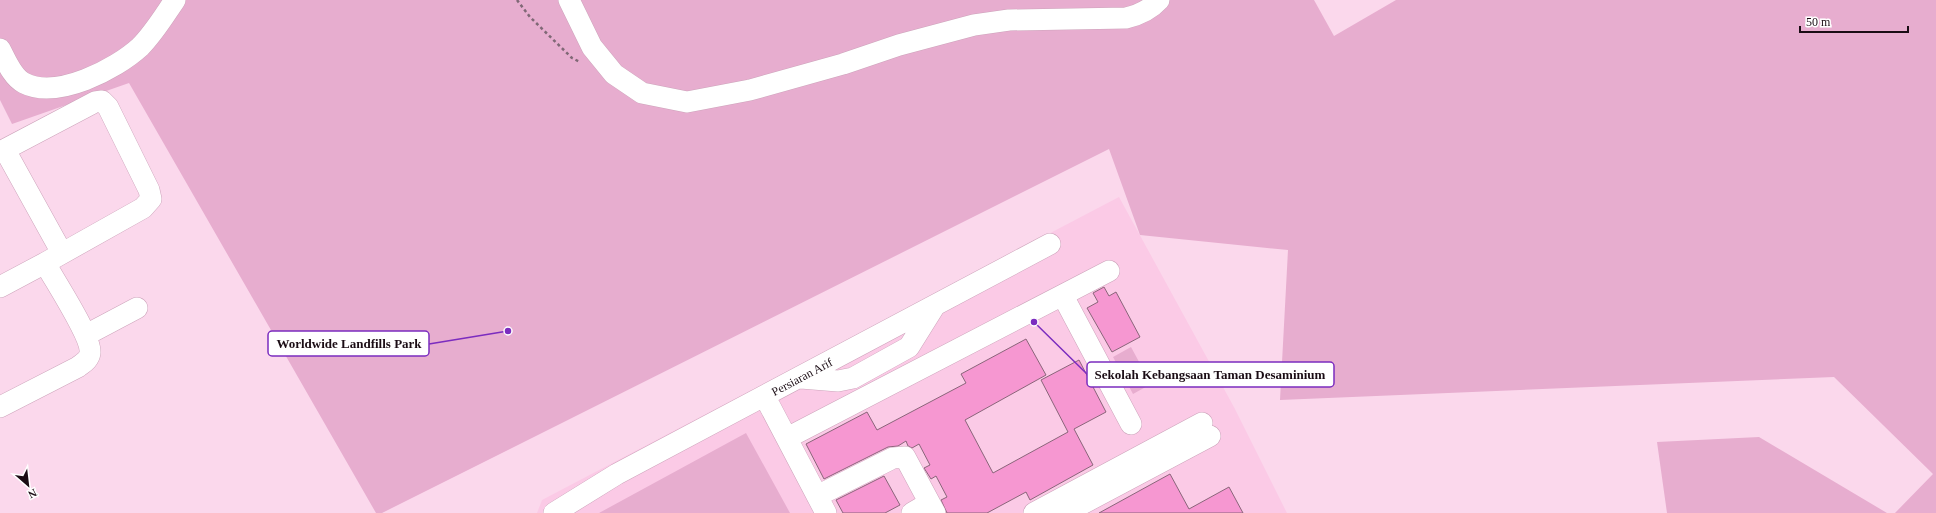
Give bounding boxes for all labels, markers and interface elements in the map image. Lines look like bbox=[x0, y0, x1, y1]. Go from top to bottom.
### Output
scale bar bbox=[1800, 8, 1908, 34]
text: 50 m bbox=[1806, 15, 1831, 29]
callout: Worldwide Landfills Park bbox=[268, 331, 429, 356]
text: Worldwide Landfills Park bbox=[276, 336, 422, 351]
street label: Persiaran Arif bbox=[769, 355, 835, 399]
callout: Sekolah Kebangsaan Taman Desaminium bbox=[1087, 362, 1334, 387]
text: Sekolah Kebangsaan Taman Desaminium bbox=[1095, 367, 1326, 382]
north arrow bbox=[8, 465, 48, 505]
text: N bbox=[26, 487, 39, 501]

